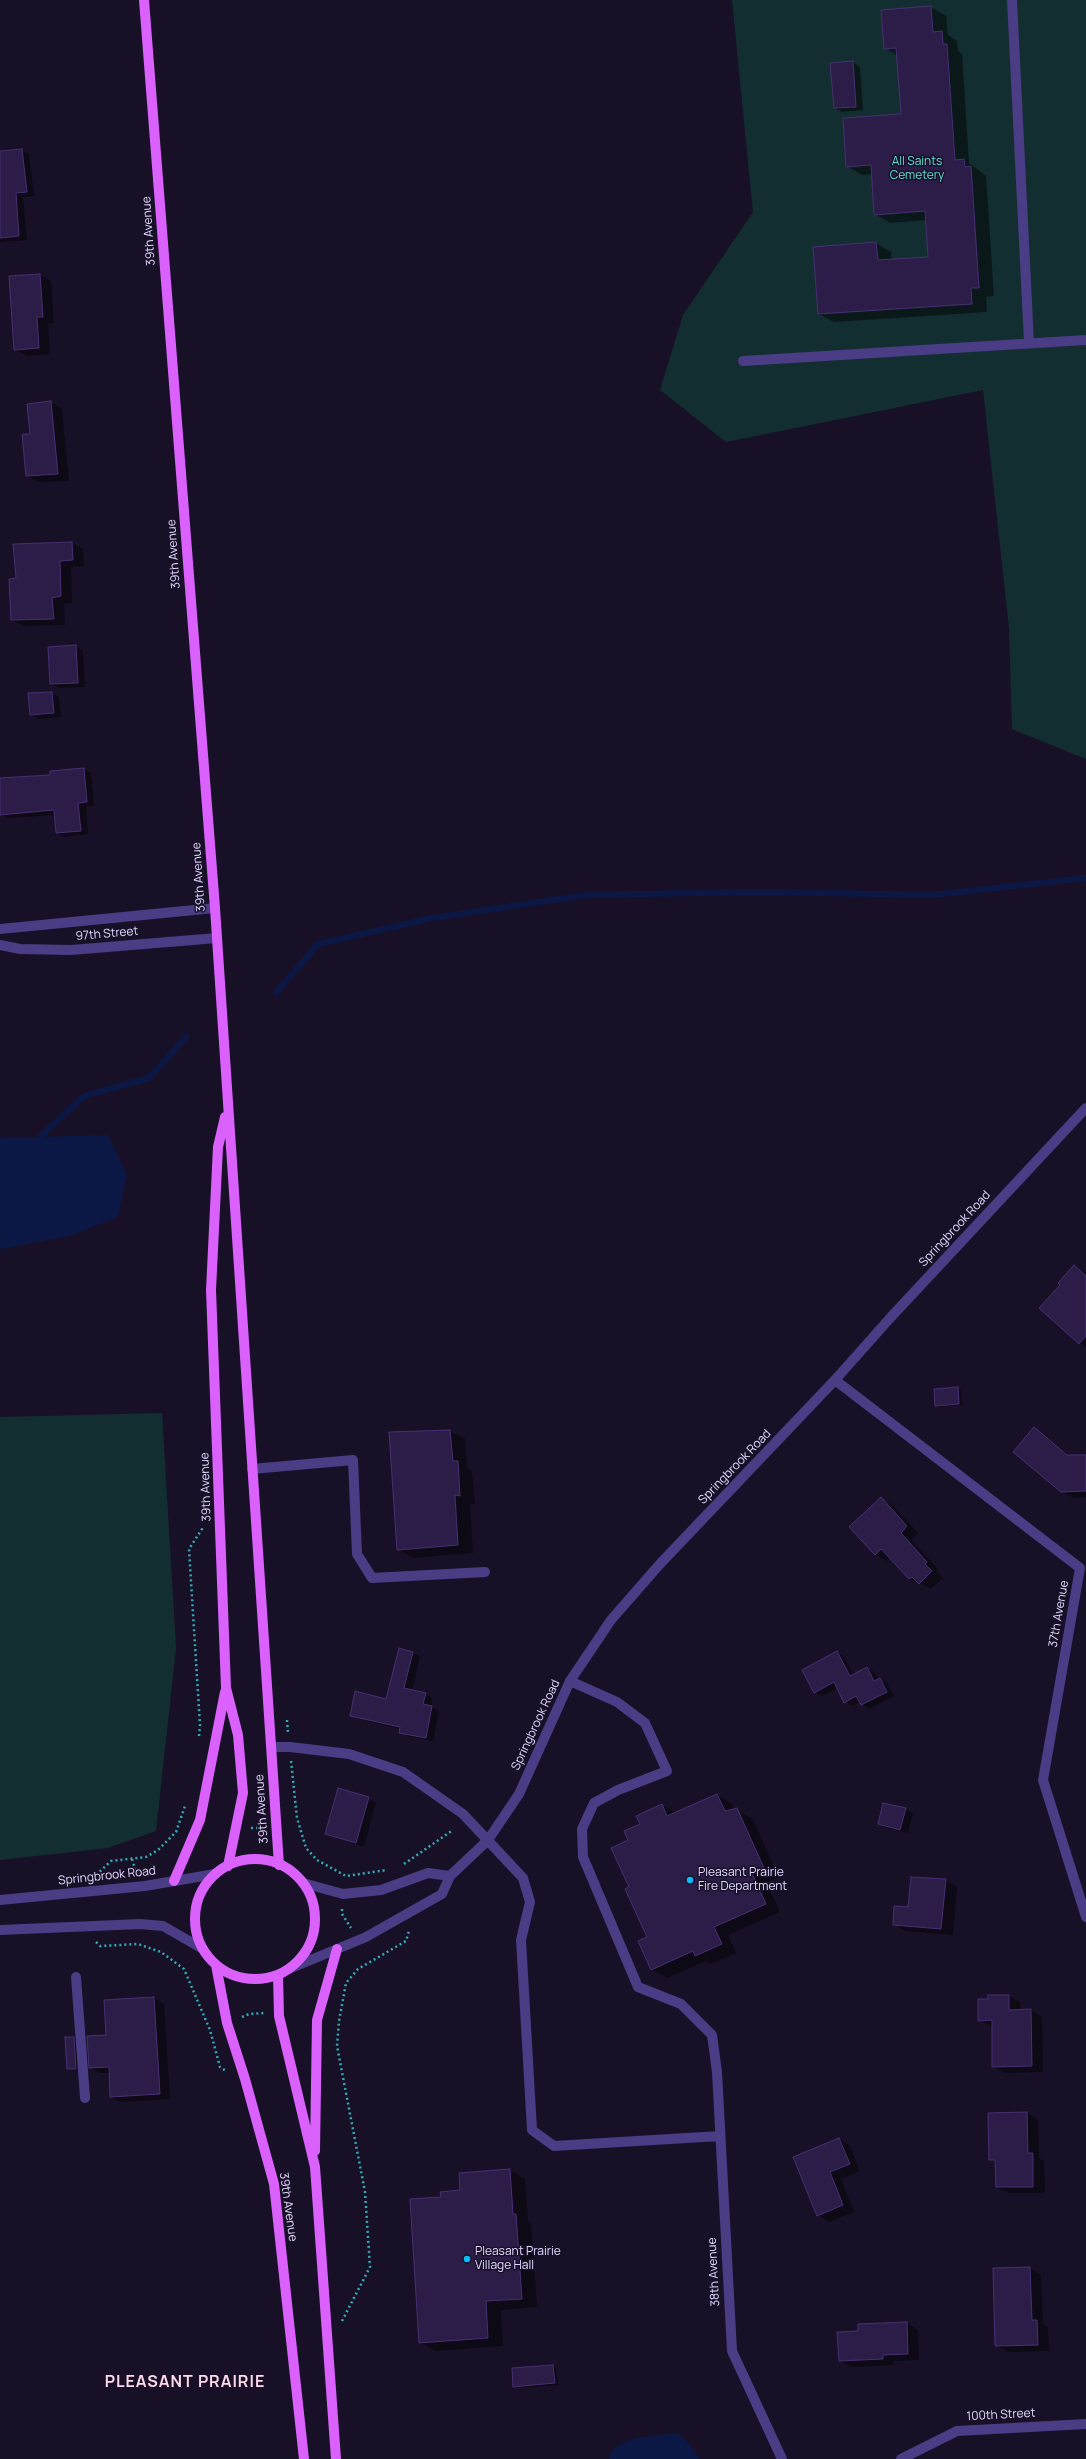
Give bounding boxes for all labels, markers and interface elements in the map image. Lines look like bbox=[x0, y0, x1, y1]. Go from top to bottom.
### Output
park label: All Saints Cemetery bbox=[890, 155, 944, 183]
street label: 39th Avenue bbox=[139, 196, 159, 266]
street label: 39th Avenue bbox=[164, 519, 184, 589]
street label: 39th Avenue bbox=[189, 842, 209, 912]
street label: 97th Street bbox=[75, 924, 139, 944]
street label: Springbrook Road bbox=[916, 1188, 994, 1270]
street label: Springbrook Road bbox=[696, 1427, 774, 1507]
street label: 39th Avenue bbox=[198, 1452, 214, 1522]
street label: 37th Avenue bbox=[1046, 1579, 1072, 1649]
street label: Springbrook Road bbox=[509, 1677, 563, 1773]
street label: 39th Avenue bbox=[252, 1774, 272, 1844]
street label: Springbrook Road bbox=[57, 1864, 157, 1888]
place label: Pleasant Prairie Fire Department bbox=[698, 1866, 787, 1894]
marker: Pleasant Prairie Fire Department bbox=[685, 1875, 695, 1885]
street label: 39th Avenue bbox=[276, 2172, 300, 2242]
street label: 38th Avenue bbox=[705, 2237, 723, 2307]
place label: Pleasant Prairie Village Hall bbox=[475, 2245, 561, 2273]
marker: Pleasant Prairie Village Hall bbox=[462, 2254, 472, 2264]
district label: PLEASANT PRAIRIE bbox=[105, 2373, 265, 2393]
street label: 100th Street bbox=[966, 2406, 1036, 2424]

